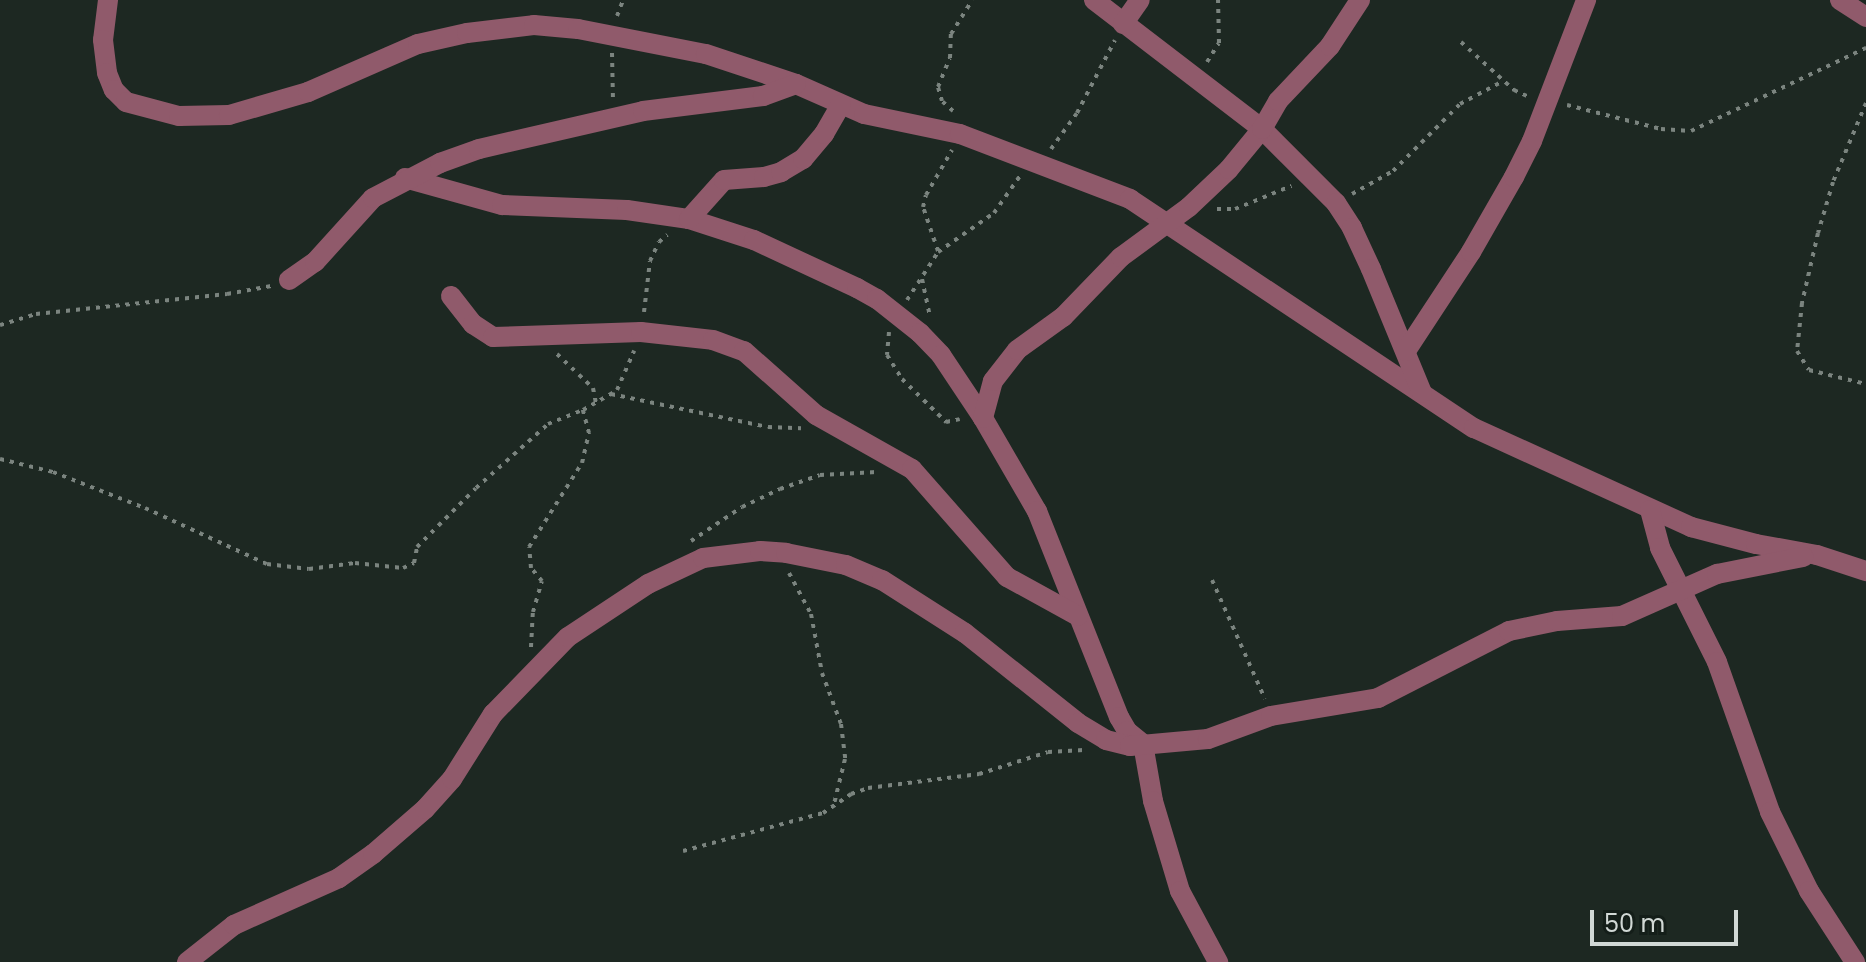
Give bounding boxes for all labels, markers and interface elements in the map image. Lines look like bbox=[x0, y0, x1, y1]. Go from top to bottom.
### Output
scale bar bbox=[1594, 894, 1742, 944]
text: 50 m bbox=[1604, 907, 1665, 940]

